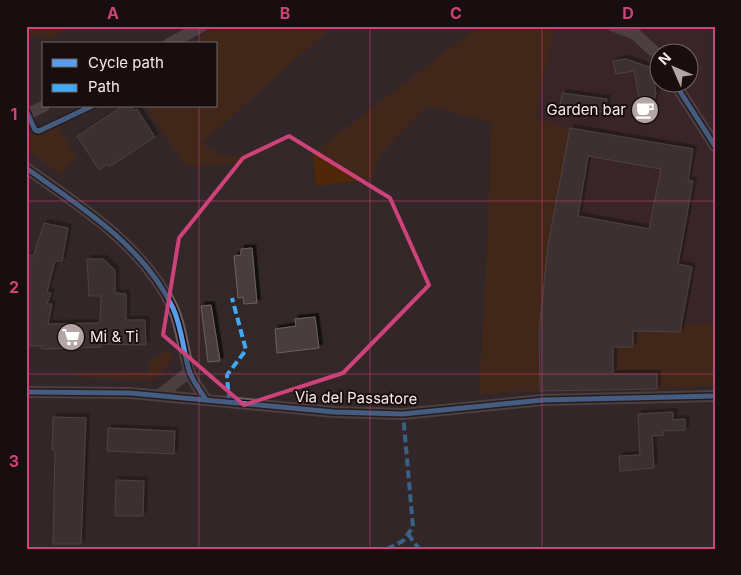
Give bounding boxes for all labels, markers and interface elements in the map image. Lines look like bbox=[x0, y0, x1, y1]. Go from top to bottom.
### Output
text: A bbox=[107, 3, 119, 23]
text: B bbox=[280, 3, 290, 23]
text: C bbox=[450, 3, 462, 23]
text: D bbox=[622, 3, 634, 23]
legend bbox=[42, 42, 218, 108]
north arrow bbox=[648, 42, 698, 92]
text: N bbox=[655, 49, 674, 68]
text: Cycle path bbox=[88, 53, 164, 72]
text: Path bbox=[88, 77, 120, 96]
cafe icon: Garden bar bbox=[630, 95, 660, 125]
place label: Garden bar bbox=[547, 100, 626, 119]
text: 1 bbox=[11, 104, 17, 124]
text: 2 bbox=[9, 277, 19, 297]
supermarket icon: Mi & Ti bbox=[56, 322, 86, 352]
place label: Mi & Ti bbox=[90, 327, 139, 346]
street label: Via del Passatore bbox=[295, 387, 417, 408]
text: 3 bbox=[9, 451, 19, 471]

